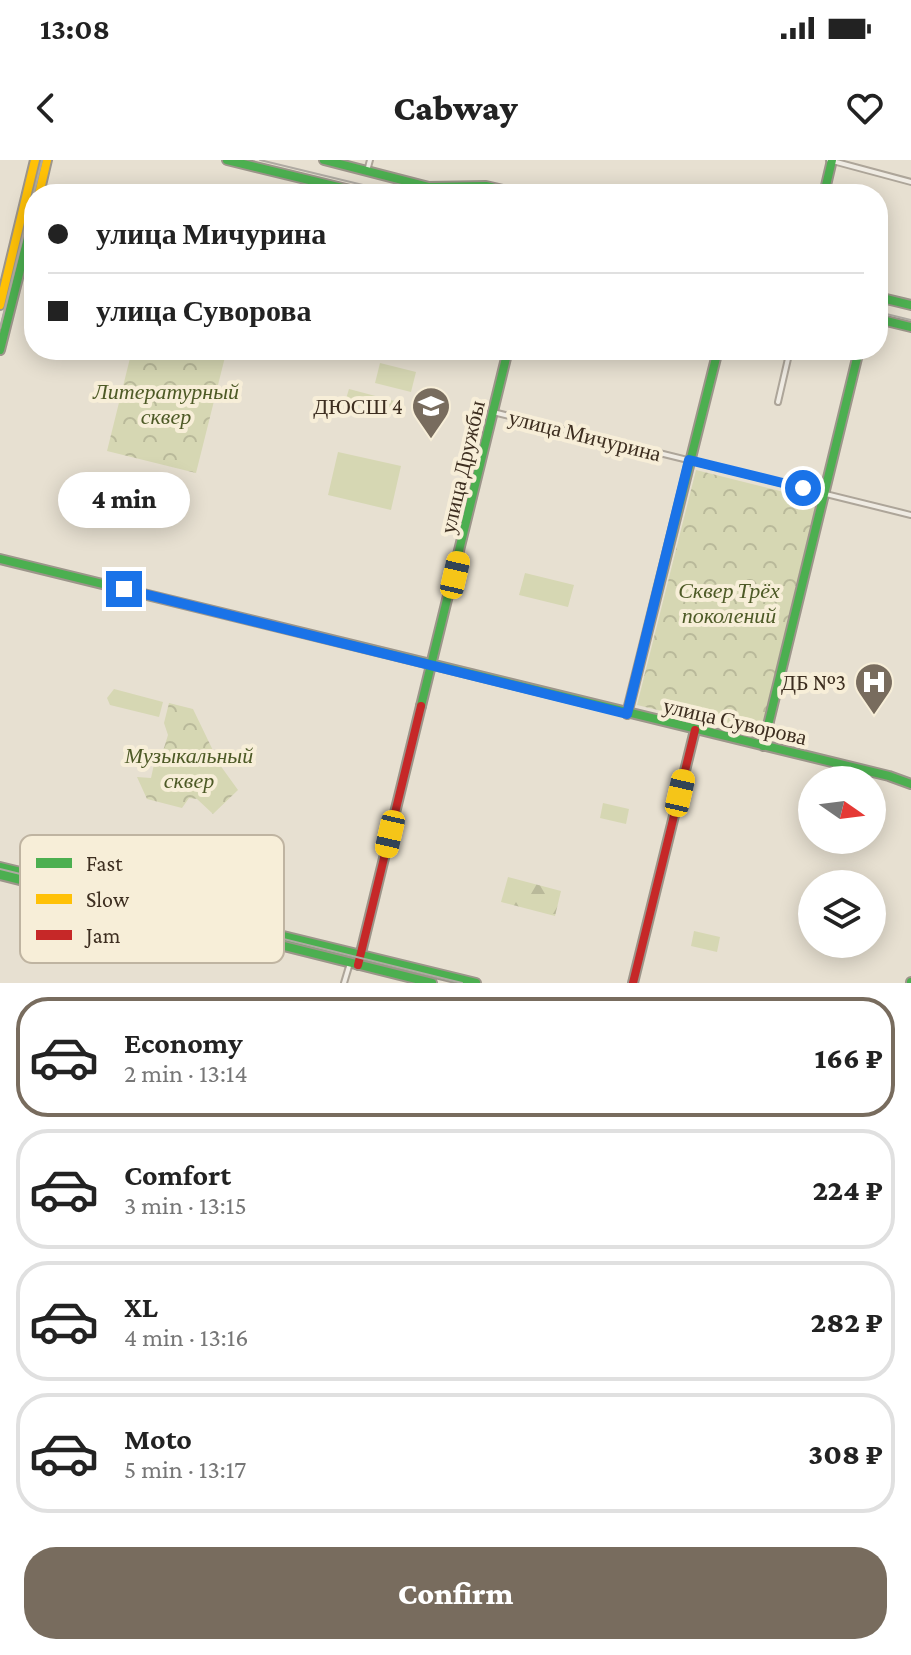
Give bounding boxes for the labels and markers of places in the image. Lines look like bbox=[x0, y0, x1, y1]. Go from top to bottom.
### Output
school or university icon: ДЮСШ 4 bbox=[410, 385, 452, 440]
place label: ДЮСШ 4 bbox=[313, 394, 403, 419]
hospital icon: ДБ №3 bbox=[853, 661, 895, 716]
place label: ДБ №3 bbox=[781, 670, 846, 695]

